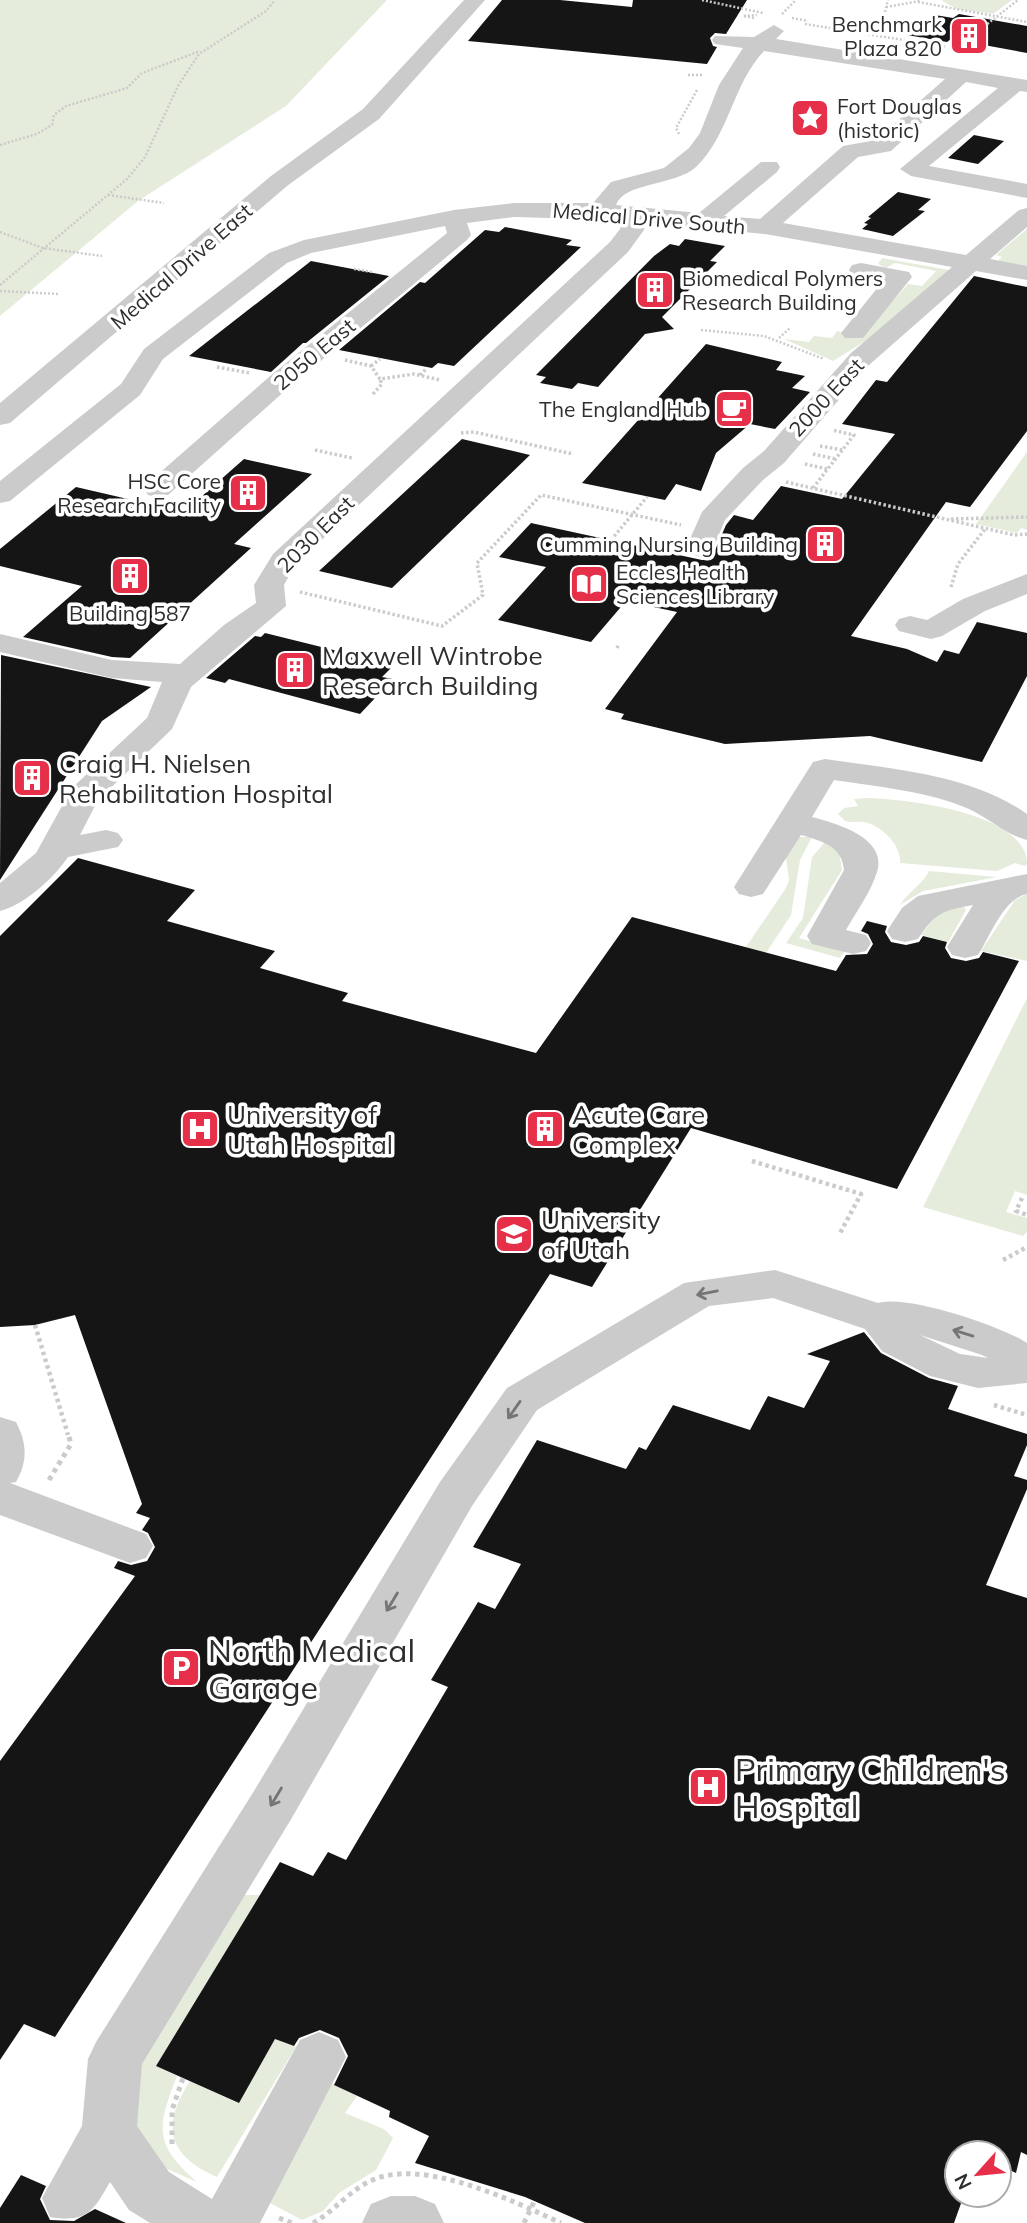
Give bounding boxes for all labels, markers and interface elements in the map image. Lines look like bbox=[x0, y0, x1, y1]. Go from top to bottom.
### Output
place label: Benchmark Plaza 820 bbox=[832, 11, 942, 61]
building icon: Benchmark Plaza 820 bbox=[948, 15, 990, 57]
place label: Fort Douglas (historic) bbox=[837, 93, 962, 143]
place icon: Fort Douglas (historic) bbox=[789, 97, 831, 139]
street label: Medical Drive East bbox=[105, 197, 257, 335]
street label: Medical Drive South bbox=[551, 197, 747, 239]
place label: Biomedical Polymers Research Building bbox=[682, 265, 883, 315]
building icon: Biomedical Polymers Research Building bbox=[634, 269, 676, 311]
street label: 2050 East bbox=[268, 312, 360, 396]
street label: 2000 East bbox=[783, 352, 869, 442]
cafe icon: The England Hub bbox=[713, 388, 755, 430]
place label: The England Hub bbox=[539, 396, 707, 422]
place label: HSC Core Research Facility bbox=[57, 468, 221, 518]
building icon: HSC Core Research Facility bbox=[227, 472, 269, 514]
street label: 2030 East bbox=[271, 490, 359, 578]
building icon: Cumming Nursing Building bbox=[804, 523, 846, 565]
place label: Cumming Nursing Building bbox=[539, 531, 798, 557]
building icon: Building 587 bbox=[109, 555, 151, 597]
place label: Eccles Health Sciences Library bbox=[616, 559, 774, 609]
library icon: Eccles Health Sciences Library bbox=[568, 563, 610, 605]
place label: Building 587 bbox=[69, 600, 191, 626]
place label: Maxwell Wintrobe Research Building bbox=[322, 639, 543, 702]
building icon: Maxwell Wintrobe Research Building bbox=[274, 649, 316, 691]
place label: Craig H. Nielsen Rehabilitation Hospital bbox=[59, 747, 333, 810]
building icon: Craig H. Nielsen Rehabilitation Hospital bbox=[11, 757, 53, 799]
place label: University of Utah Hospital bbox=[227, 1098, 393, 1161]
place label: Acute Care Complex bbox=[572, 1098, 705, 1161]
hospital icon: University of Utah Hospital bbox=[179, 1108, 221, 1150]
building icon: Acute Care Complex bbox=[524, 1108, 566, 1150]
place label: University of Utah bbox=[541, 1203, 661, 1266]
school or university icon: University of Utah bbox=[493, 1213, 535, 1255]
one-way arrow bbox=[697, 1287, 719, 1300]
one-way arrow bbox=[952, 1325, 974, 1338]
one-way arrow bbox=[507, 1400, 522, 1419]
one-way arrow bbox=[385, 1591, 399, 1611]
place label: North Medical Garage bbox=[208, 1630, 415, 1707]
parking icon: North Medical Garage bbox=[160, 1647, 202, 1689]
place label: Primary Children's Hospital bbox=[735, 1749, 1006, 1826]
hospital icon: Primary Children's Hospital bbox=[687, 1766, 729, 1808]
one-way arrow bbox=[269, 1787, 283, 1807]
north arrow bbox=[943, 2139, 1013, 2209]
text: N bbox=[949, 2170, 977, 2194]

